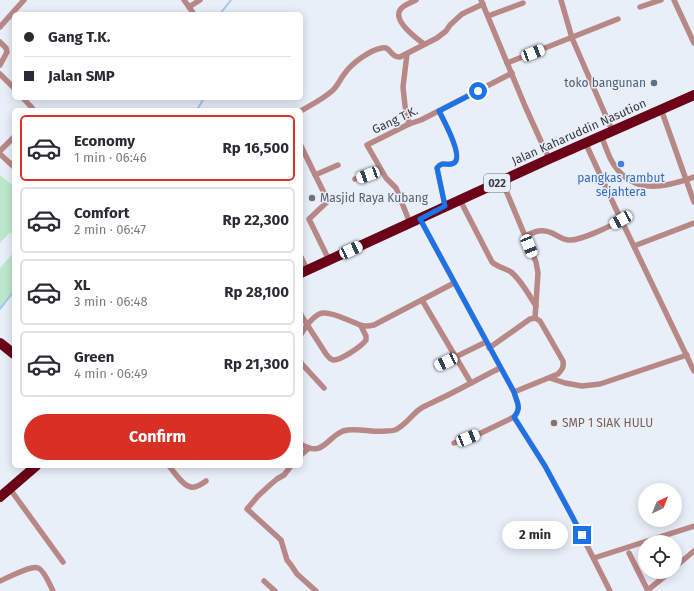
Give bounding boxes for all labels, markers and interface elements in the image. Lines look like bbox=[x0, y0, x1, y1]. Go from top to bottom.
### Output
text: Gang T.K. bbox=[48, 28, 110, 46]
car bbox=[520, 43, 546, 63]
text: Jalan SMP bbox=[48, 67, 115, 85]
place label: toko bangunan bbox=[564, 76, 646, 90]
marker: toko bangunan bbox=[649, 78, 659, 88]
route start bbox=[469, 82, 487, 100]
street label: Jalan Kaharuddin Nasution bbox=[510, 96, 648, 168]
street label: Gang T.K. bbox=[370, 103, 420, 137]
icon: car bbox=[26, 130, 62, 166]
text: Economy bbox=[74, 132, 135, 150]
text: Rp 16,500 bbox=[222, 139, 289, 157]
text: 1 min · 06:46 bbox=[74, 150, 147, 165]
marker: pangkas rambut sejahtera bbox=[616, 159, 626, 169]
car bbox=[355, 165, 381, 185]
place label: pangkas rambut sejahtera bbox=[577, 171, 665, 199]
road number: 022 bbox=[484, 174, 510, 192]
place label: Masjid Raya Kubang bbox=[320, 191, 429, 205]
marker: Masjid Raya Kubang bbox=[307, 193, 317, 203]
icon: car bbox=[26, 202, 62, 238]
text: Comfort bbox=[74, 204, 130, 222]
car bbox=[608, 209, 634, 231]
text: Rp 22,300 bbox=[223, 211, 289, 229]
text: 2 min · 06:47 bbox=[74, 222, 146, 237]
car bbox=[519, 233, 539, 259]
car bbox=[338, 239, 364, 261]
icon: car bbox=[26, 274, 62, 310]
text: XL bbox=[74, 276, 90, 294]
text: Rp 28,100 bbox=[224, 283, 289, 301]
text: 3 min · 06:48 bbox=[74, 294, 148, 309]
icon: car bbox=[26, 346, 62, 382]
text: Green bbox=[74, 348, 114, 366]
car bbox=[433, 351, 459, 373]
text: Rp 21,300 bbox=[224, 355, 289, 373]
text: 4 min · 06:49 bbox=[74, 366, 148, 381]
button: Confirm bbox=[24, 414, 291, 460]
place label: SMP 1 SIAK HULU bbox=[562, 416, 653, 430]
marker: SMP 1 SIAK HULU bbox=[549, 418, 559, 428]
car bbox=[455, 428, 481, 448]
north arrow bbox=[638, 483, 682, 527]
map controls bbox=[638, 483, 682, 579]
callout: 2 min bbox=[502, 521, 568, 549]
route end bbox=[573, 526, 591, 544]
text: 2 min bbox=[519, 527, 551, 542]
button: locate bbox=[638, 535, 682, 579]

